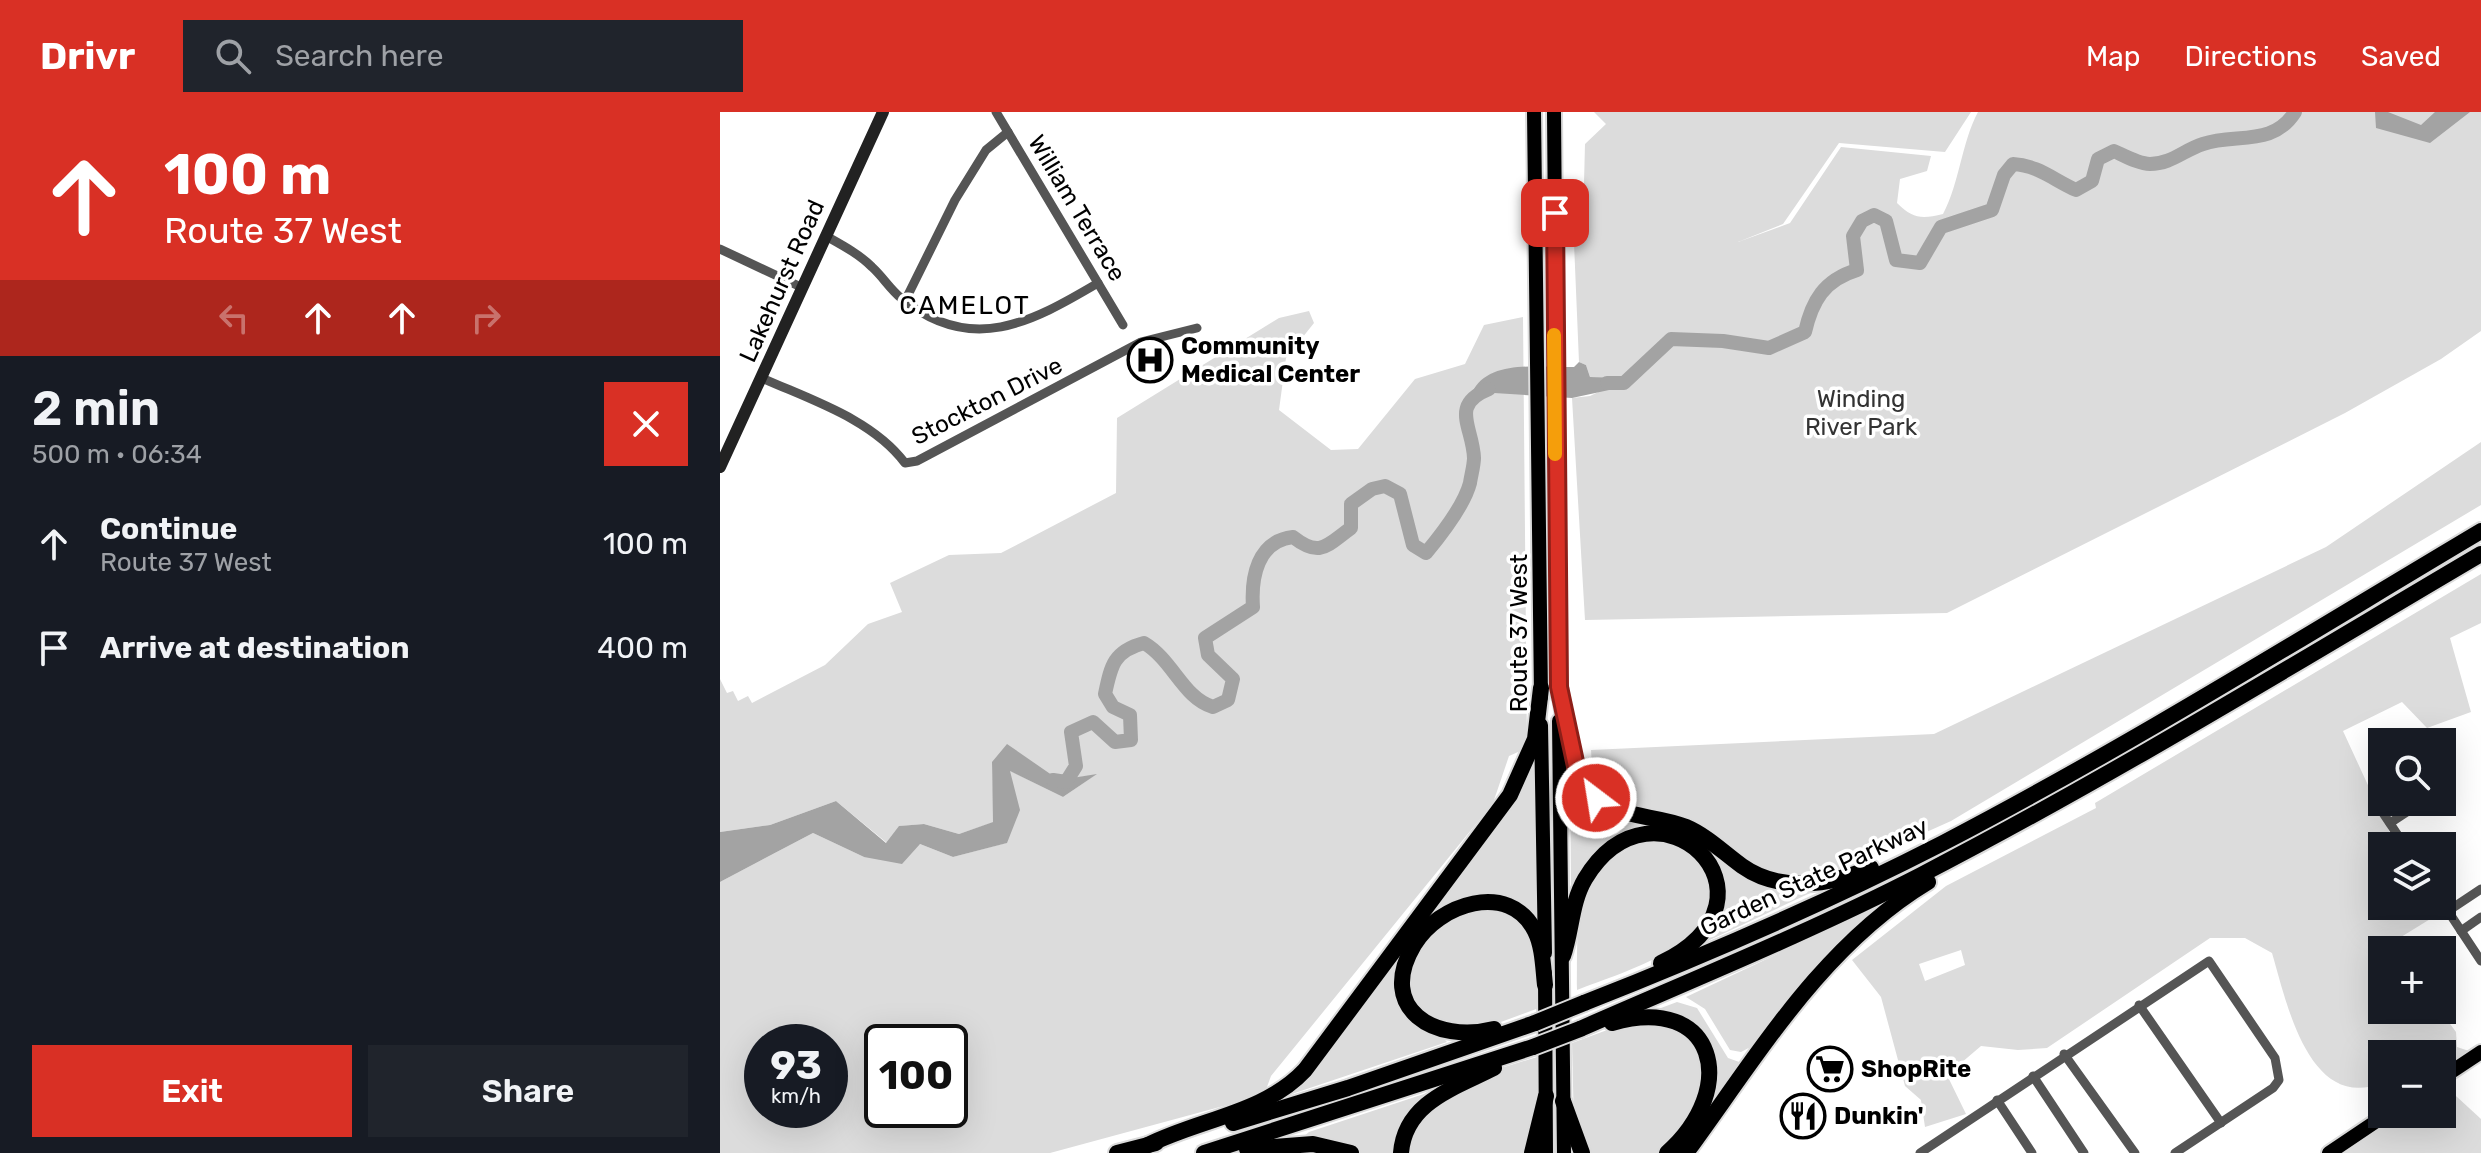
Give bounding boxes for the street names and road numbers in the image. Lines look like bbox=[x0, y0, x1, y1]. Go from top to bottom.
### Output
street label: William Terrace bbox=[1022, 130, 1132, 286]
street label: Lakehurst Road bbox=[734, 196, 830, 366]
street label: Stockton Drive bbox=[907, 351, 1067, 451]
street label: Route 37 West bbox=[1505, 554, 1533, 712]
street label: Garden State Parkway bbox=[1696, 812, 1932, 942]

